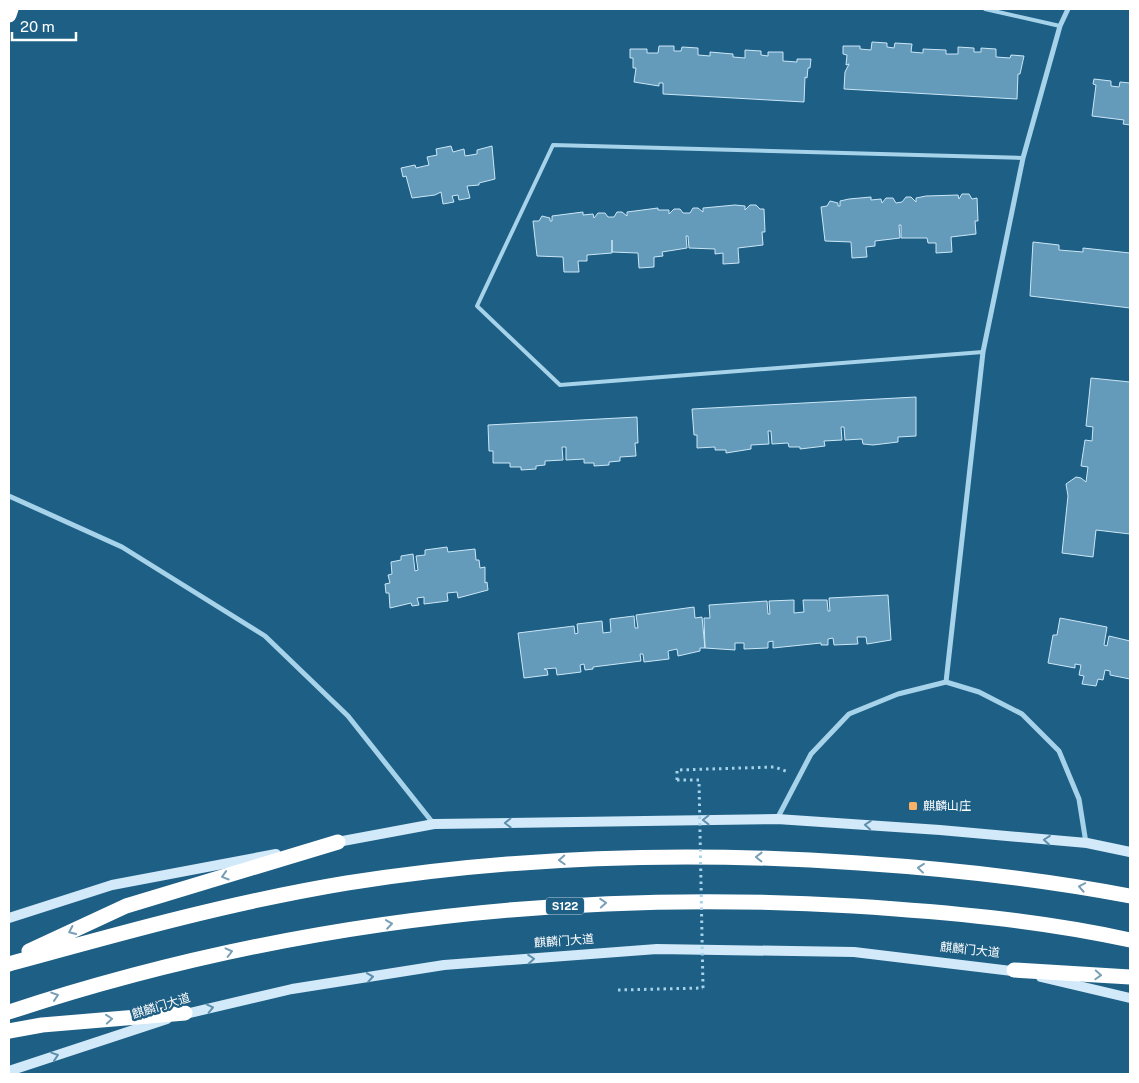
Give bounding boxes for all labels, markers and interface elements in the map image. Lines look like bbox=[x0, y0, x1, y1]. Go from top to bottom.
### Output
scale bar bbox=[12, 10, 76, 42]
text: 20 m bbox=[20, 18, 55, 35]
place label: 麒麟山庄 bbox=[923, 799, 971, 813]
marker: 麒麟山庄 bbox=[907, 800, 919, 812]
one-way arrow bbox=[702, 815, 710, 825]
one-way arrow bbox=[504, 818, 512, 828]
one-way arrow bbox=[864, 820, 872, 831]
one-way arrow bbox=[1043, 835, 1051, 846]
one-way arrow bbox=[755, 852, 762, 862]
one-way arrow bbox=[557, 855, 565, 866]
one-way arrow bbox=[917, 863, 925, 874]
one-way arrow bbox=[221, 871, 229, 881]
one-way arrow bbox=[1078, 882, 1087, 893]
road number: S122 bbox=[546, 898, 584, 914]
one-way arrow bbox=[600, 898, 608, 909]
one-way arrow bbox=[385, 919, 394, 929]
one-way arrow bbox=[68, 925, 77, 935]
street label: 麒麟门大道 bbox=[534, 932, 594, 950]
street label: 麒麟门大道 bbox=[939, 940, 1001, 960]
one-way arrow bbox=[225, 947, 234, 958]
one-way arrow bbox=[527, 953, 535, 964]
one-way arrow bbox=[1094, 969, 1102, 980]
one-way arrow bbox=[366, 972, 374, 983]
street label: 麒麟门大道 bbox=[130, 991, 192, 1021]
one-way arrow bbox=[50, 992, 59, 1002]
one-way arrow bbox=[206, 1003, 215, 1013]
one-way arrow bbox=[105, 1014, 113, 1025]
one-way arrow bbox=[50, 1052, 59, 1062]

